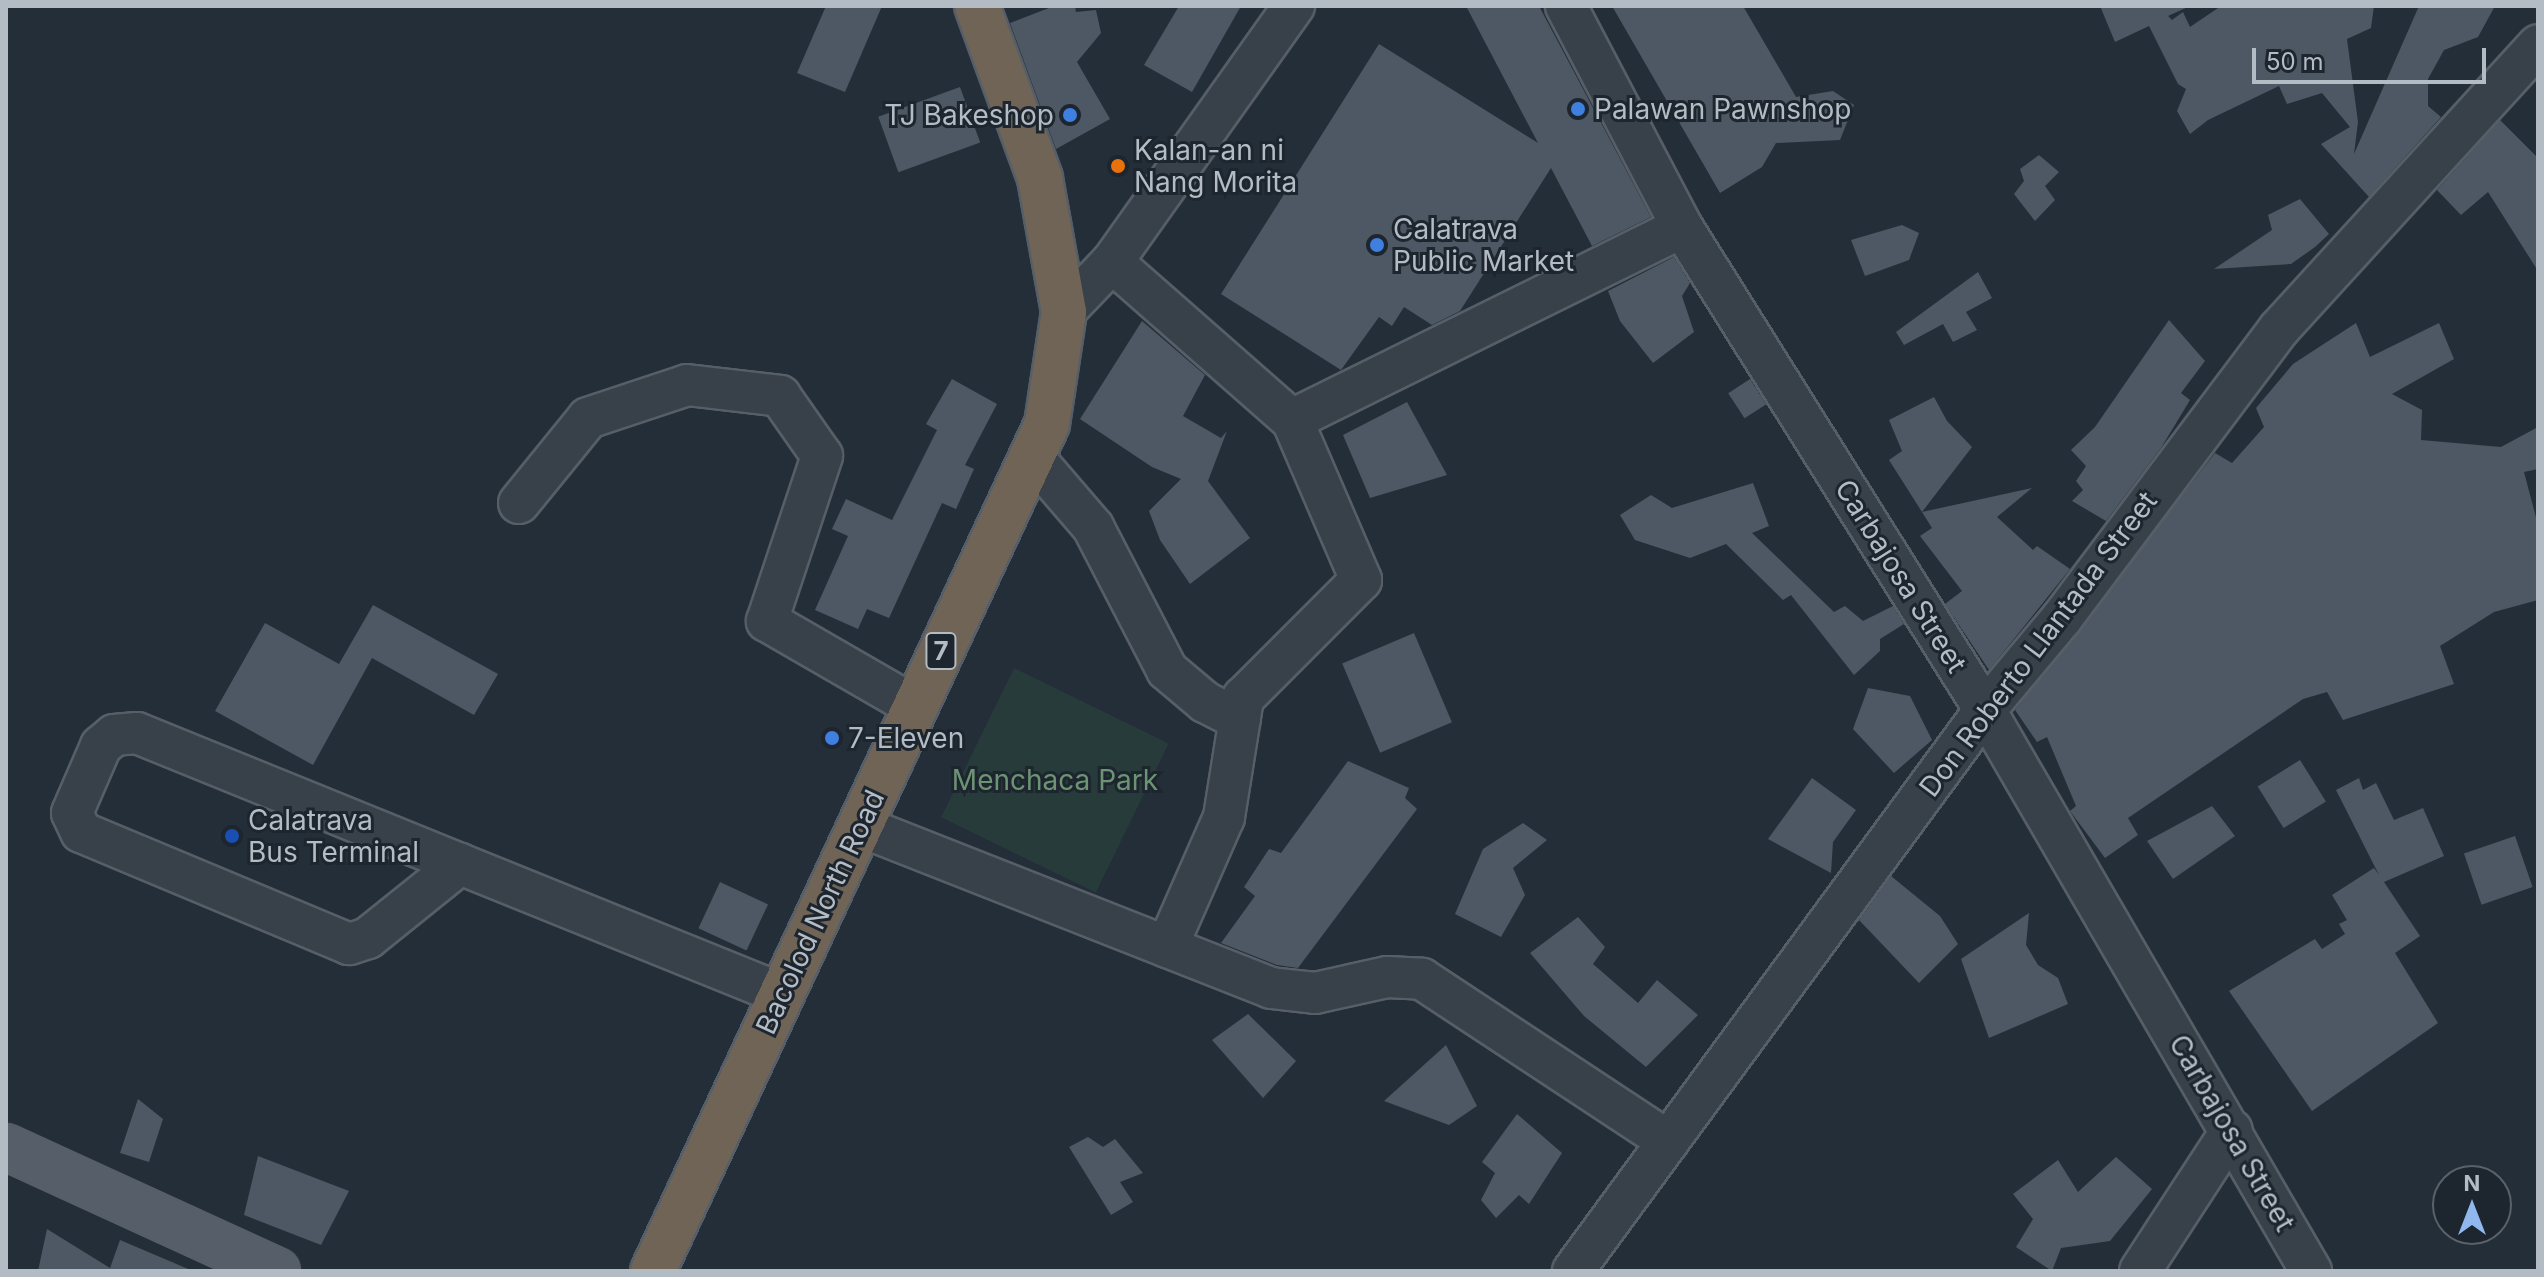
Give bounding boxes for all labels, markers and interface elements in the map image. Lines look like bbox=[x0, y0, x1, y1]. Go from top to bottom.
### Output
scale bar bbox=[2256, 32, 2490, 82]
text: 50 m bbox=[2266, 47, 2324, 76]
place label: Palawan Pawnshop bbox=[1594, 92, 1851, 126]
place label: TJ Bakeshop bbox=[884, 98, 1054, 132]
marker: Palawan Pawnshop bbox=[1569, 100, 1587, 118]
marker: TJ Bakeshop bbox=[1061, 106, 1079, 124]
place label: Kalan-an ni Nang Morita bbox=[1134, 133, 1297, 199]
marker: Kalan-an ni Nang Morita bbox=[1109, 157, 1127, 175]
place label: Calatrava Public Market bbox=[1393, 212, 1574, 278]
marker: Calatrava Public Market bbox=[1368, 236, 1386, 254]
street label: Carbajosa Street bbox=[1828, 473, 1974, 679]
street label: Don Roberto Llantada Street bbox=[1912, 485, 2164, 803]
road number: 7 bbox=[925, 629, 957, 673]
place label: 7-Eleven bbox=[848, 721, 964, 755]
marker: 7-Eleven bbox=[823, 729, 841, 747]
park label: Menchaca Park bbox=[952, 763, 1158, 797]
street label: Bacolod North Road bbox=[749, 785, 891, 1039]
place label: Calatrava Bus Terminal bbox=[248, 803, 419, 869]
marker: Calatrava Bus Terminal bbox=[223, 827, 241, 845]
street label: Carbajosa Street bbox=[2162, 1029, 2302, 1237]
north arrow bbox=[2432, 1165, 2512, 1245]
text: N bbox=[2464, 1170, 2480, 1196]

